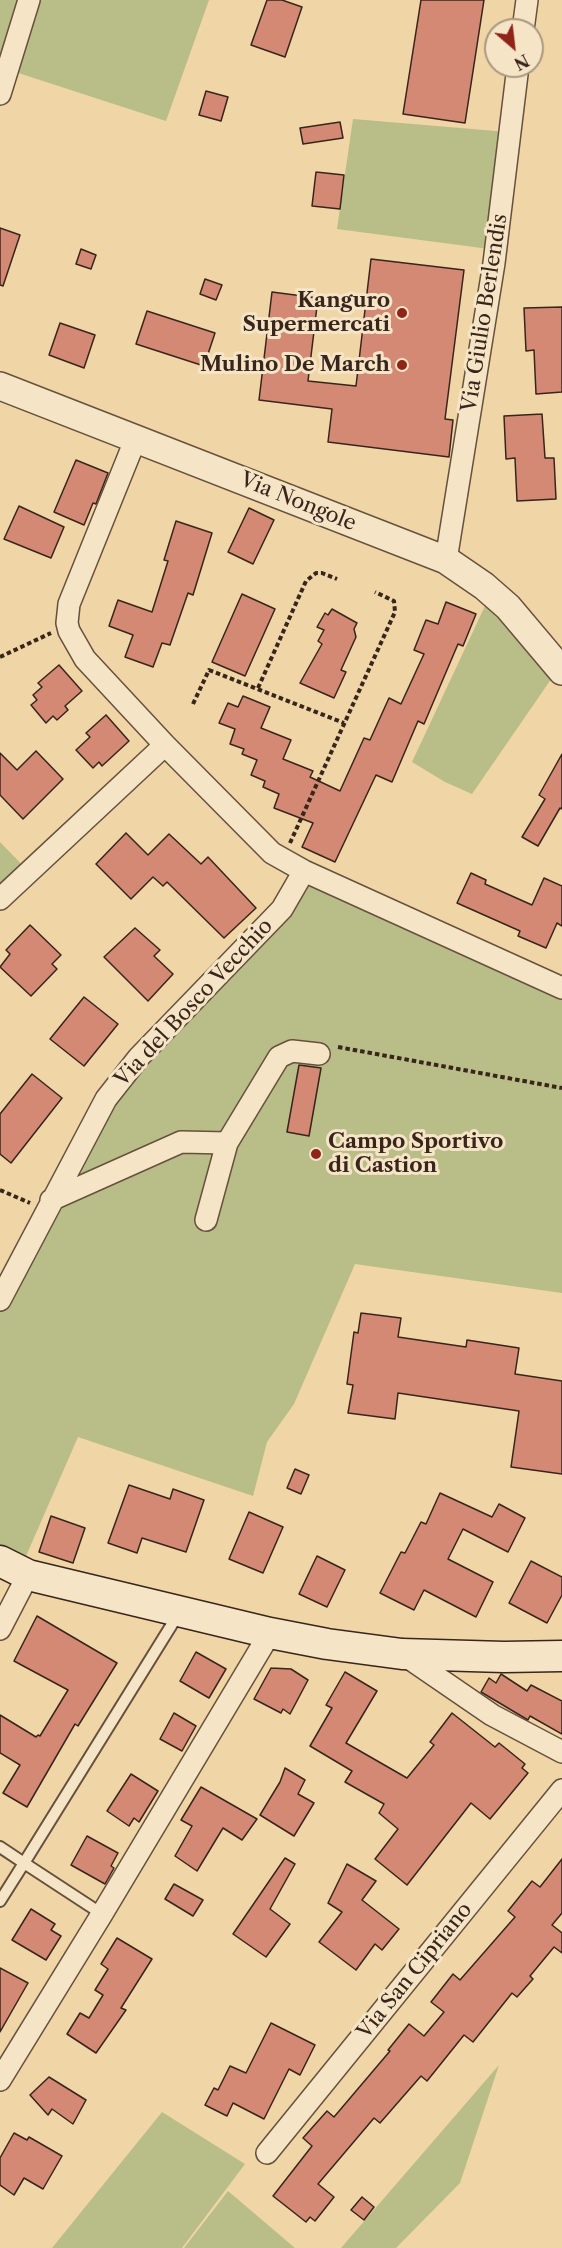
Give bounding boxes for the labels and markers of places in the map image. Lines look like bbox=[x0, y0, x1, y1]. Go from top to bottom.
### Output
place label: Kanguro Supermercati bbox=[243, 288, 390, 338]
marker: Kanguro Supermercati bbox=[395, 306, 409, 320]
place label: Mulino De March bbox=[200, 352, 390, 378]
marker: Mulino De March bbox=[395, 358, 409, 372]
place label: Campo Sportivo di Castion bbox=[328, 1129, 503, 1179]
marker: Campo Sportivo di Castion bbox=[309, 1147, 323, 1161]

